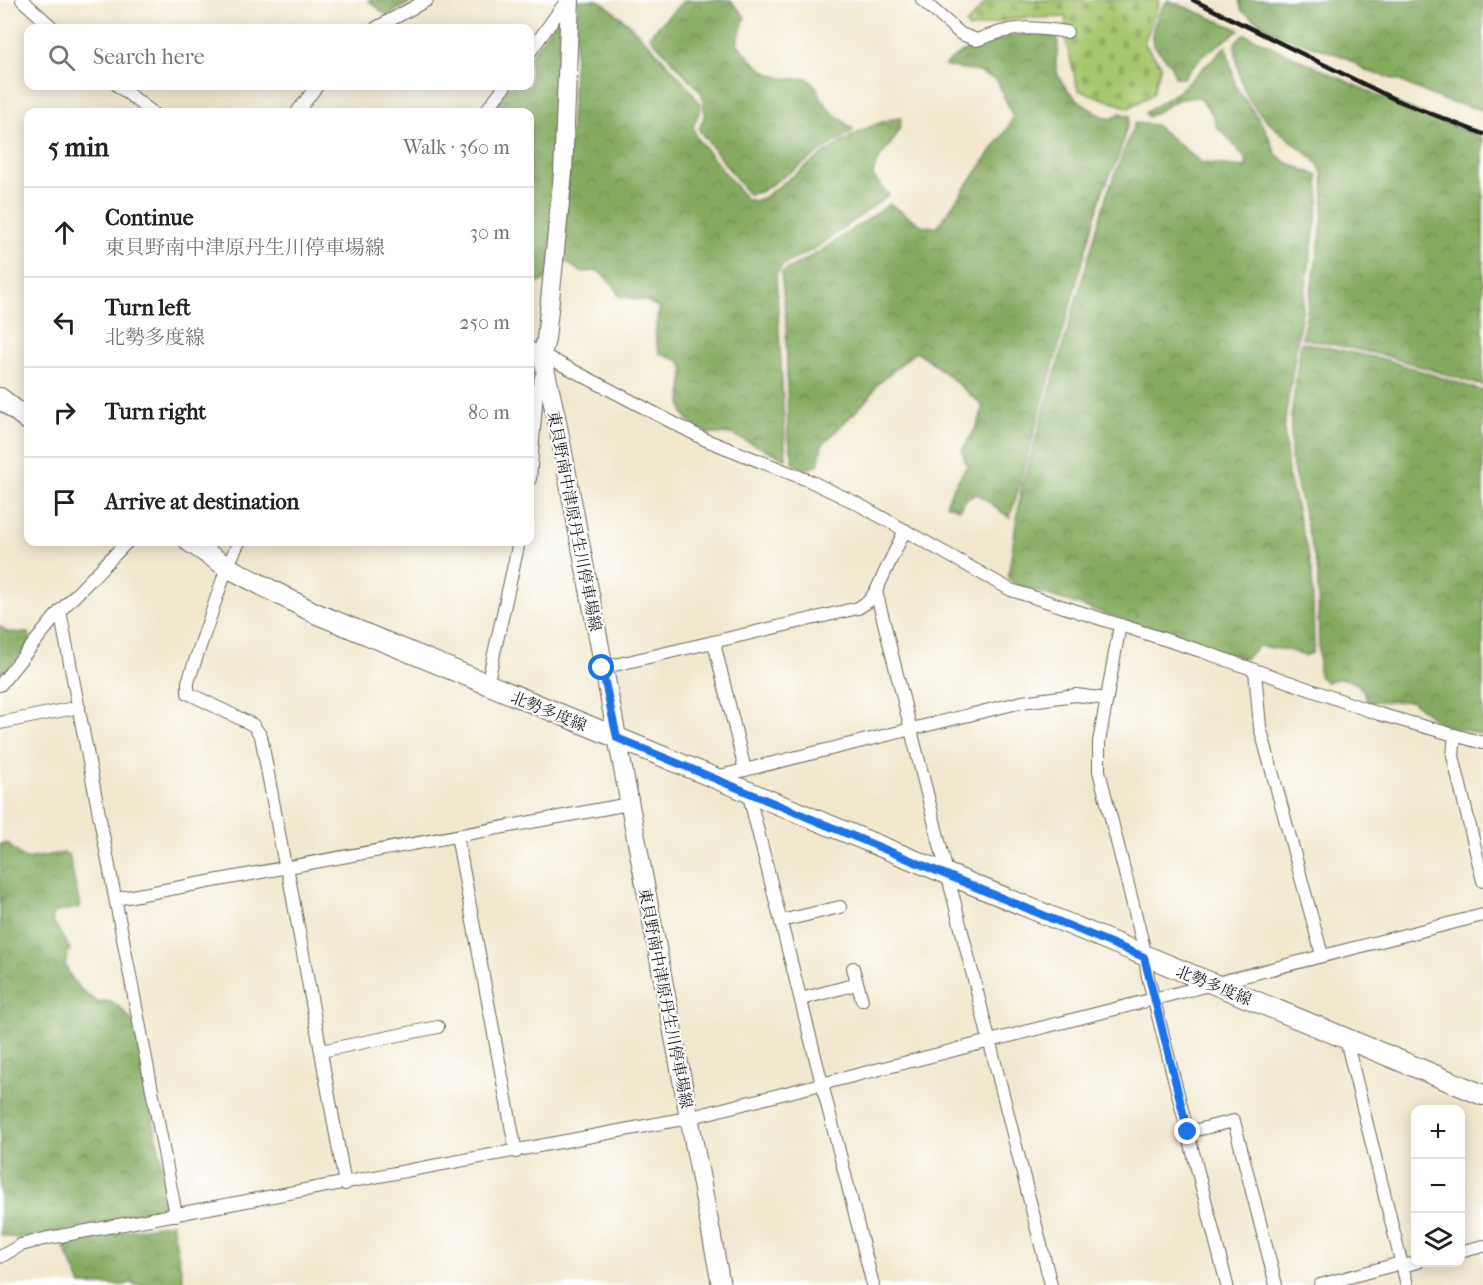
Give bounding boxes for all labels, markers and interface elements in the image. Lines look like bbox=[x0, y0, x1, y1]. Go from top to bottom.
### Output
search box bbox=[24, 24, 534, 90]
icon: search bbox=[45, 41, 78, 74]
text: Search here bbox=[93, 44, 205, 70]
text: 5 min bbox=[48, 132, 109, 163]
text: Walk · 360 m bbox=[403, 136, 510, 159]
text: Continue bbox=[105, 205, 194, 231]
icon: ahead bbox=[48, 216, 81, 249]
text: 30 m bbox=[470, 221, 510, 244]
text: 東貝野南中津原丹生川停車場線 bbox=[105, 236, 385, 259]
text: Turn left bbox=[105, 295, 191, 321]
icon: left bbox=[48, 306, 81, 339]
text: 250 m bbox=[459, 311, 510, 334]
text: 北勢多度線 bbox=[105, 326, 205, 349]
icon: right bbox=[48, 396, 81, 429]
text: Turn right bbox=[105, 399, 206, 425]
text: 80 m bbox=[468, 401, 510, 424]
street label: 東貝野南中津原丹生川停車場線 bbox=[544, 409, 605, 633]
icon: arrive bbox=[48, 486, 81, 519]
text: Arrive at destination bbox=[105, 489, 299, 515]
route start bbox=[588, 654, 614, 680]
street label: 北勢多度線 bbox=[508, 688, 589, 735]
street label: 東貝野南中津原丹生川停車場線 bbox=[635, 886, 696, 1110]
street label: 北勢多度線 bbox=[1173, 962, 1254, 1009]
map controls bbox=[1411, 1105, 1465, 1267]
button: + bbox=[1411, 1105, 1465, 1159]
route end bbox=[1174, 1118, 1200, 1144]
button: − bbox=[1411, 1159, 1465, 1213]
button: layers bbox=[1411, 1213, 1465, 1267]

